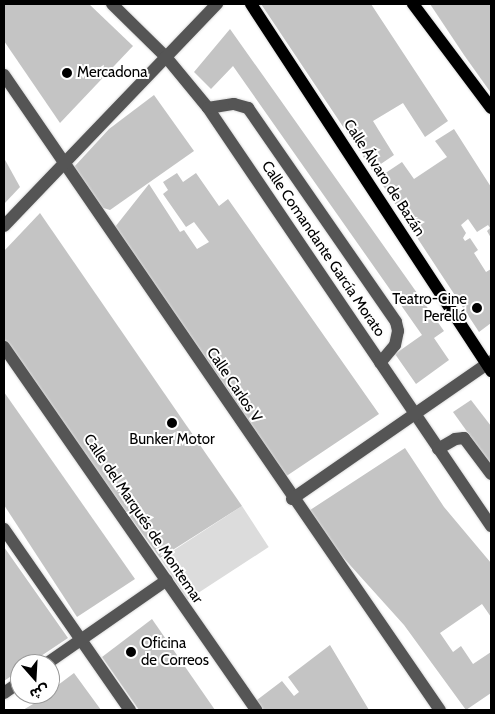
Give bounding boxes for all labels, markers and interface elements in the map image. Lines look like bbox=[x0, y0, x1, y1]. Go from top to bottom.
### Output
place label: Mercadona bbox=[77, 64, 147, 82]
marker: Mercadona bbox=[61, 67, 73, 79]
street label: Calle Álvaro de Bazán bbox=[339, 116, 429, 240]
street label: Calle Comandante García Morato bbox=[257, 158, 389, 340]
place label: Teatro-Cine Perelló bbox=[392, 290, 467, 325]
marker: Teatro-Cine Perelló bbox=[471, 302, 483, 314]
street label: Calle Carlos V bbox=[202, 344, 266, 426]
marker: Bunker Motor bbox=[166, 417, 178, 429]
street label: Calle del Marqués de Montemar bbox=[80, 431, 206, 607]
place label: Bunker Motor bbox=[129, 431, 215, 449]
place label: Oficina de Correos bbox=[141, 634, 209, 669]
marker: Oficina de Correos bbox=[125, 646, 137, 658]
north arrow bbox=[10, 654, 60, 704]
text: ش bbox=[28, 681, 52, 704]

